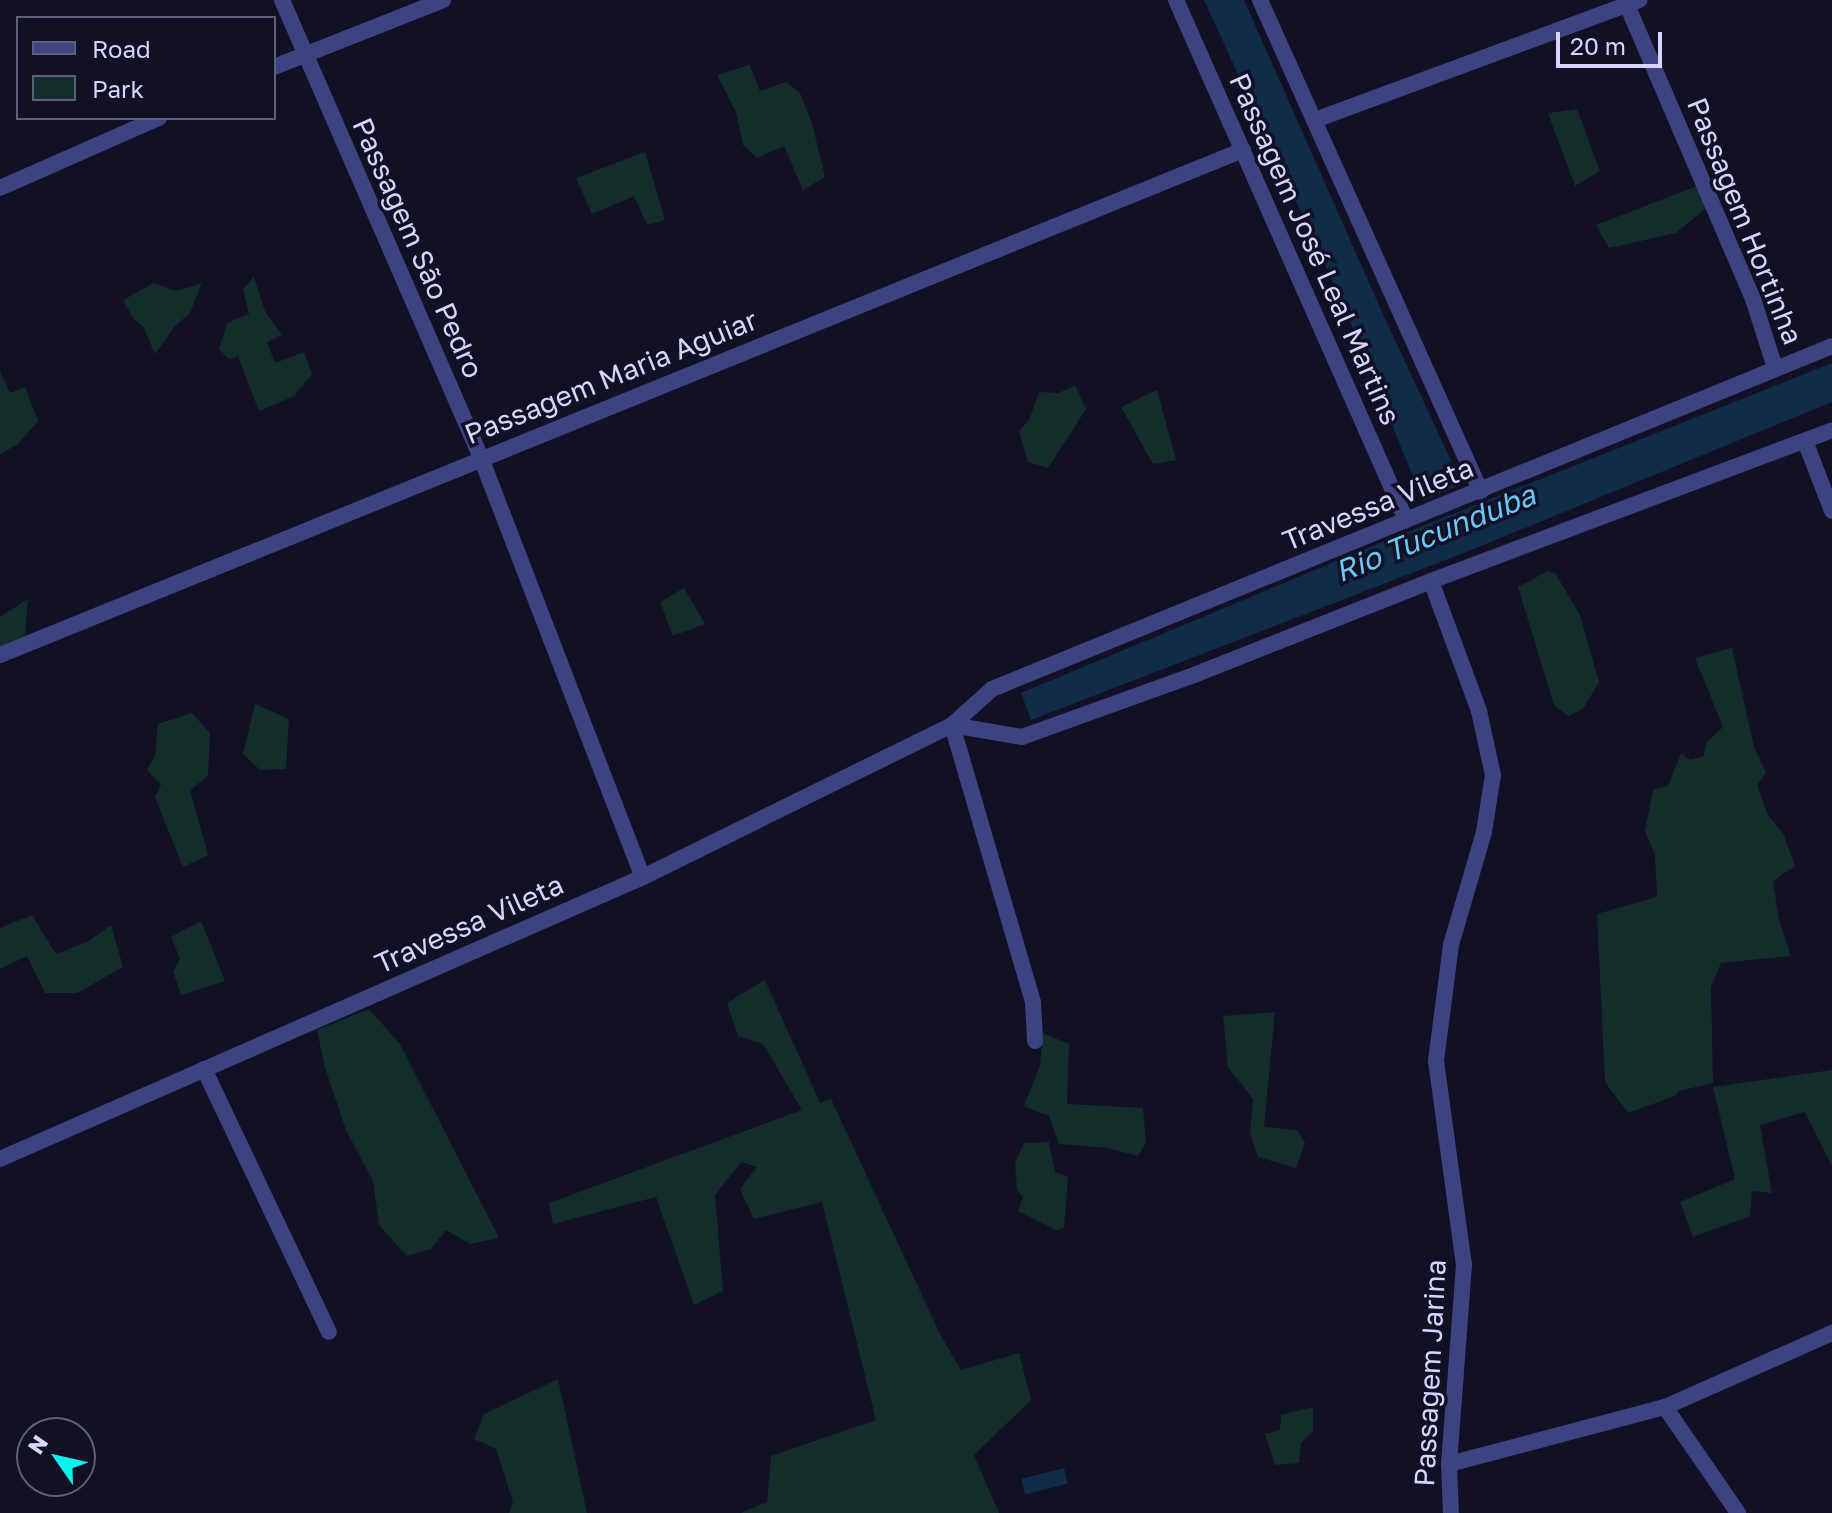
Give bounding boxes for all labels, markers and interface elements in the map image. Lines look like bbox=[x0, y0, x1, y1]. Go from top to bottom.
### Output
legend bbox=[16, 16, 276, 120]
scale bar bbox=[1560, 16, 1666, 66]
text: 20 m bbox=[1570, 31, 1626, 60]
text: Road bbox=[92, 34, 151, 63]
street label: Passagem José Leal Martins bbox=[1222, 68, 1408, 430]
text: Park bbox=[92, 74, 144, 103]
street label: Passagem Hortinha bbox=[1680, 93, 1810, 349]
street label: Passagem São Pedro bbox=[345, 113, 491, 383]
street label: Passagem Maria Aguiar bbox=[460, 303, 762, 451]
street label: Travessa Vileta bbox=[1278, 450, 1478, 558]
water label: Rio Tucunduba bbox=[1330, 476, 1540, 590]
street label: Travessa Vileta bbox=[370, 867, 568, 981]
street label: Passagem Jarina bbox=[1407, 1259, 1453, 1487]
north arrow bbox=[16, 1417, 96, 1497]
text: N bbox=[21, 1430, 53, 1459]

